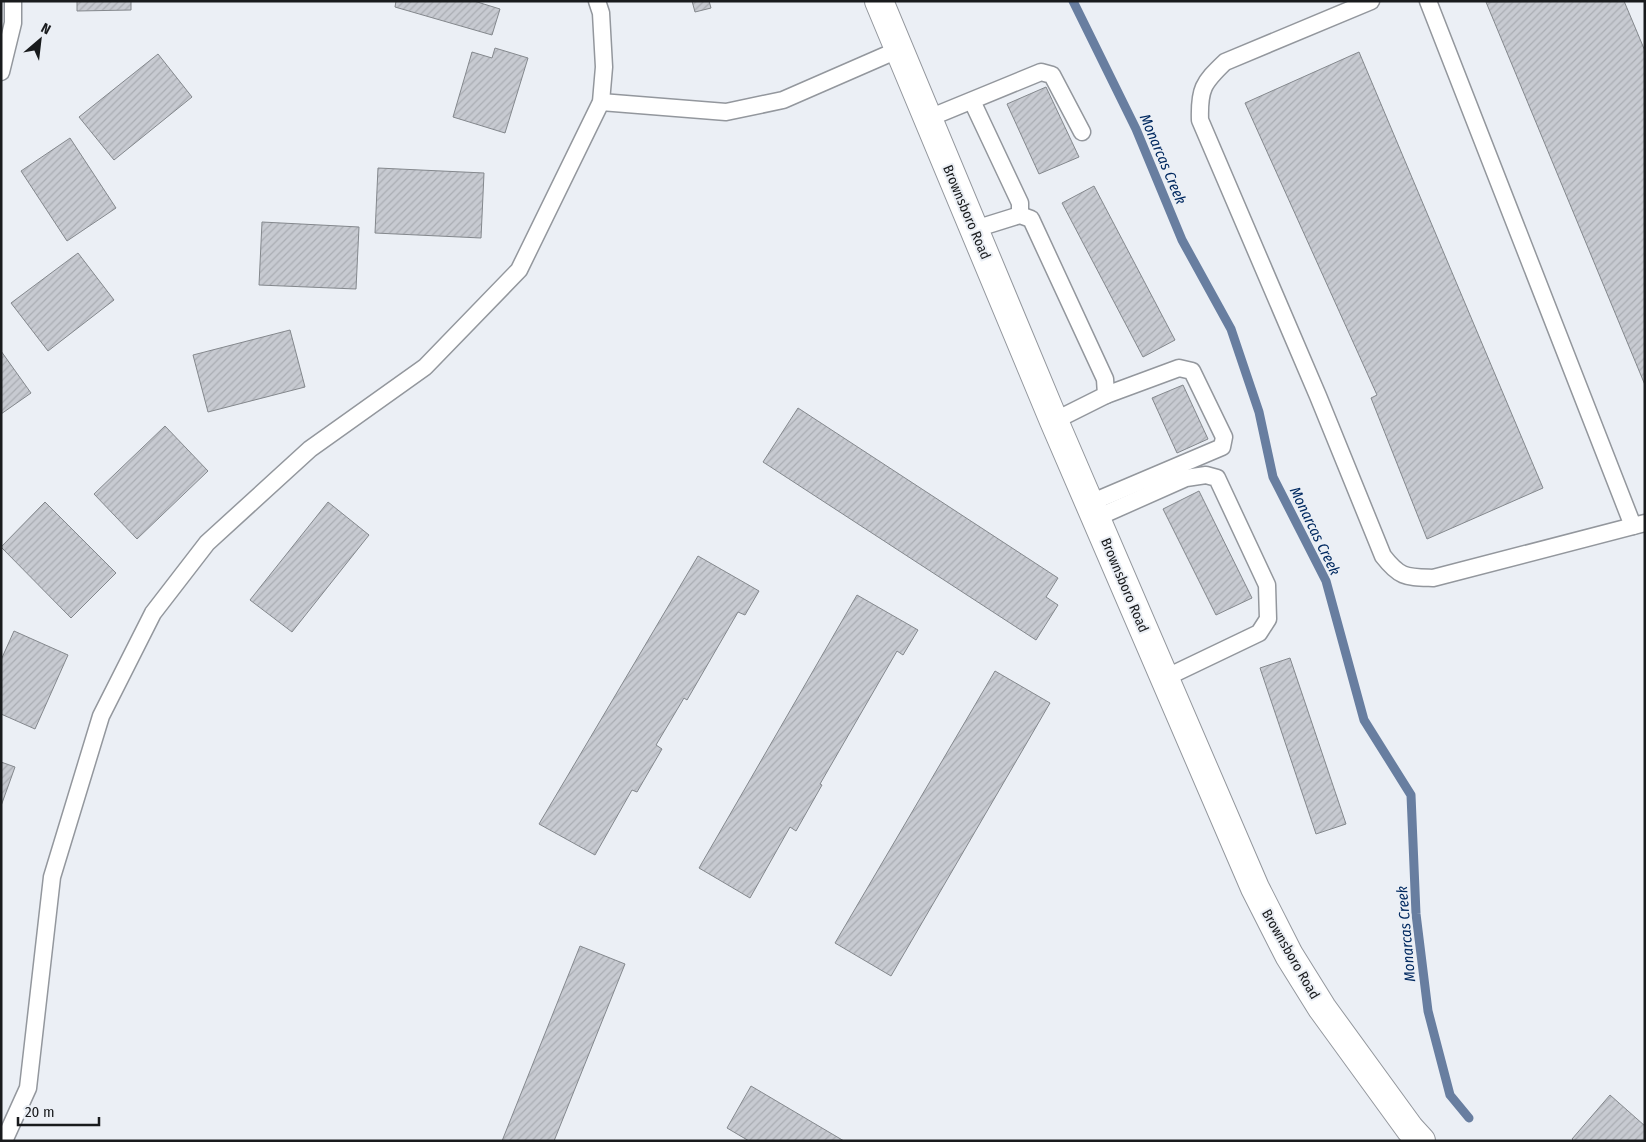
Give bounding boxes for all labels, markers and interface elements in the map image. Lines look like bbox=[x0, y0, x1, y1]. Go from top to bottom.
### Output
north arrow bbox=[15, 15, 65, 65]
text: N bbox=[38, 19, 54, 38]
water label: Monarcas Creek bbox=[1136, 111, 1190, 207]
street label: Brownsboro Road bbox=[939, 162, 994, 262]
water label: Monarcas Creek bbox=[1286, 484, 1344, 579]
street label: Brownsboro Road bbox=[1097, 535, 1152, 635]
water label: Monarcas Creek bbox=[1393, 885, 1419, 983]
street label: Brownsboro Road bbox=[1258, 906, 1323, 1002]
scale bar bbox=[18, 1094, 99, 1126]
text: 20 m bbox=[25, 1103, 55, 1121]

